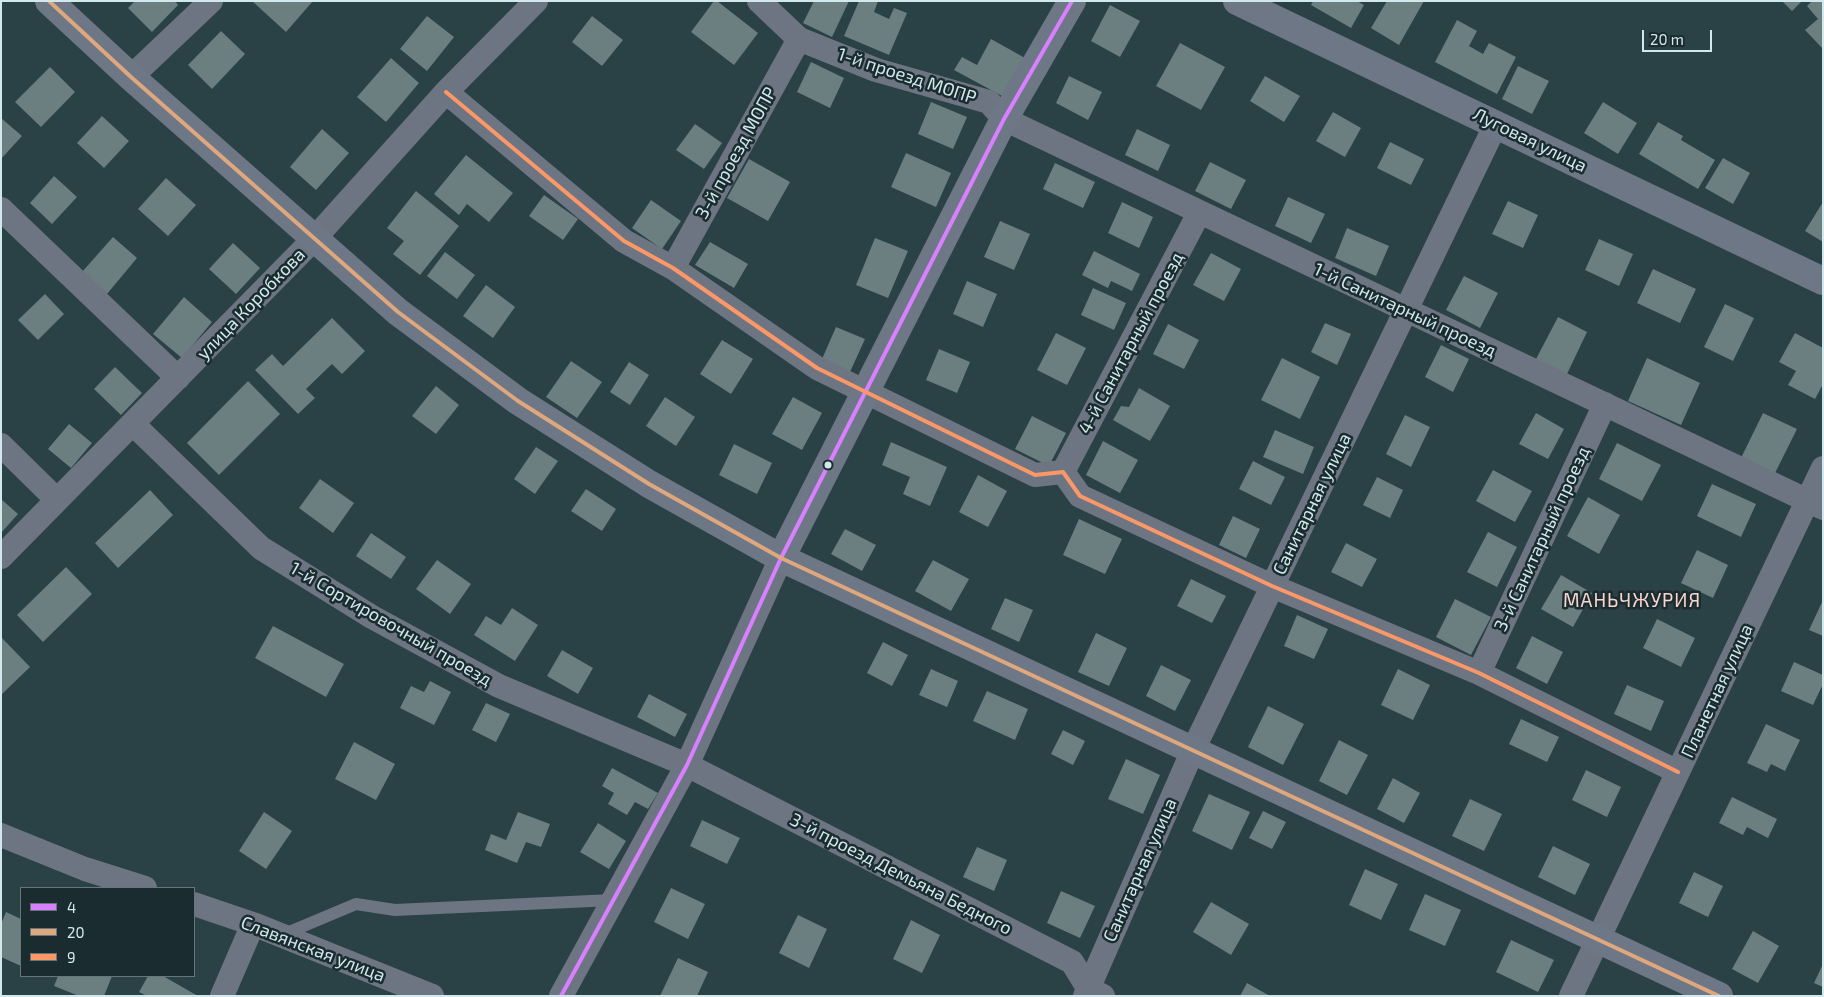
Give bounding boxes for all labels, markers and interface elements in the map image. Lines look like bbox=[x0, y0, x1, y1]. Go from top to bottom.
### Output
scale bar bbox=[1644, 20, 1714, 52]
text: 20 m bbox=[1650, 30, 1684, 48]
street label: 1-й проезд МОПР bbox=[835, 43, 979, 109]
street label: 3-й проезд МОПР bbox=[691, 83, 781, 223]
street label: Луговая улица bbox=[1470, 103, 1590, 177]
street label: улица Коробкова bbox=[192, 244, 310, 364]
street label: 4-й Санитарный проезд bbox=[1074, 249, 1188, 437]
street label: 1-й Санитарный проезд bbox=[1310, 258, 1500, 362]
street label: Санитарная улица bbox=[1268, 430, 1356, 578]
street label: 3-й Санитарный проезд bbox=[1490, 443, 1594, 635]
unlabelled marker bbox=[823, 460, 833, 470]
street label: 1-й Сортировочный проезд bbox=[286, 557, 496, 691]
district label: МАНЬЧЖУРИЯ bbox=[1562, 590, 1702, 612]
street label: Планетная улица bbox=[1677, 621, 1757, 761]
street label: Санитарная улица bbox=[1099, 795, 1181, 945]
street label: 3-й проезд Демьяна Бедного bbox=[786, 808, 1016, 940]
legend bbox=[20, 887, 195, 977]
text: 4 bbox=[67, 898, 76, 916]
street label: Славянская улица bbox=[238, 911, 388, 987]
text: 20 bbox=[67, 923, 84, 941]
text: 9 bbox=[67, 948, 76, 966]

